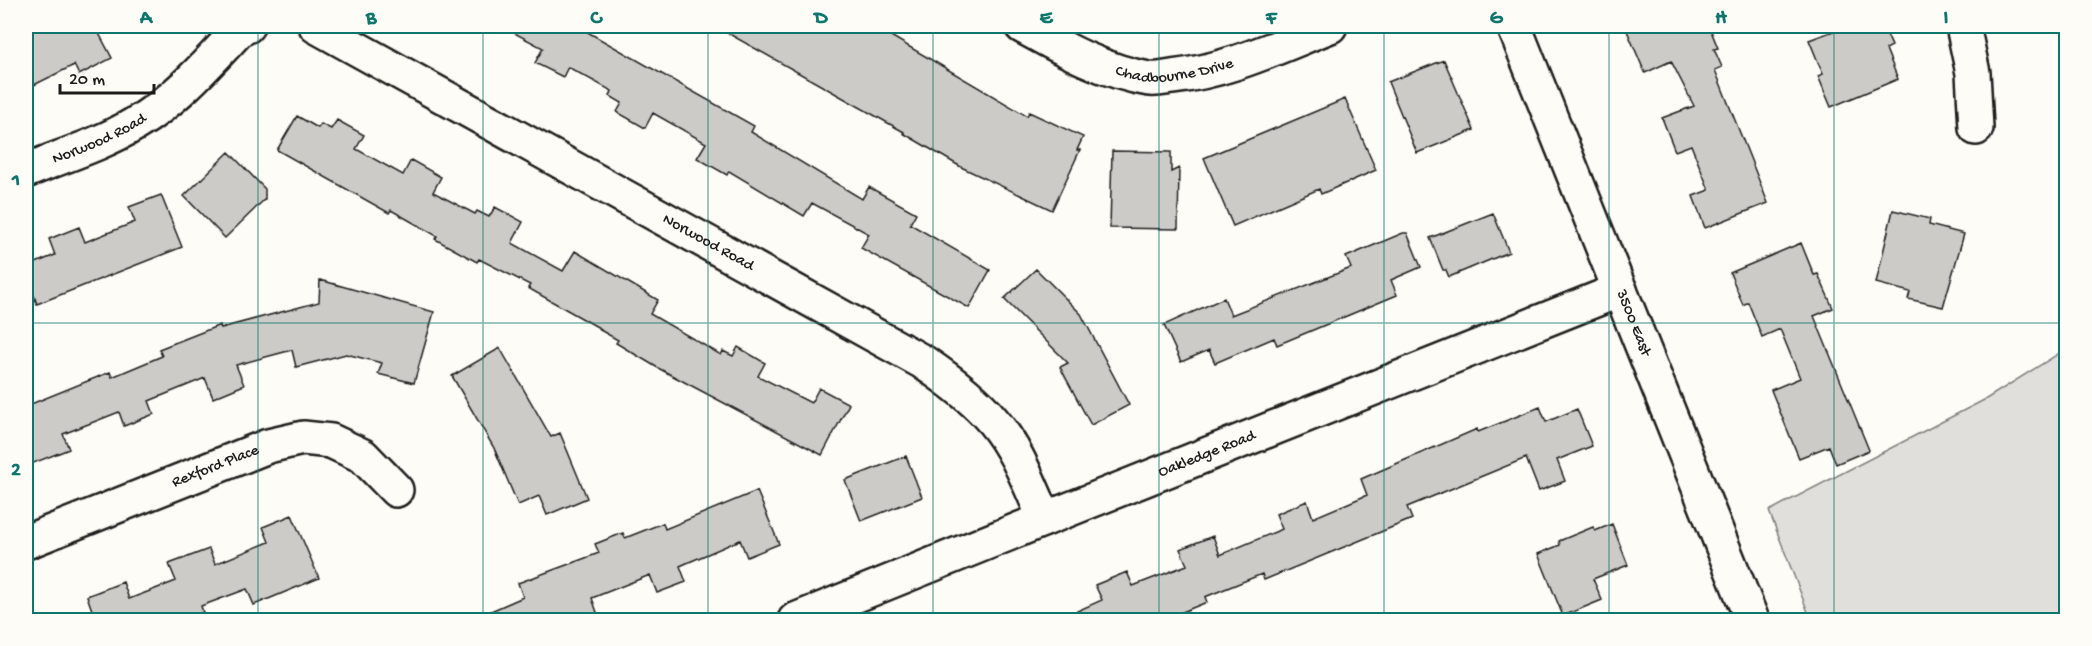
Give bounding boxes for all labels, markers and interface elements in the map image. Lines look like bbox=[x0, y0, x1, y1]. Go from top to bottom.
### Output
text: A bbox=[139, 8, 154, 31]
text: B bbox=[365, 8, 377, 31]
text: C bbox=[590, 8, 604, 31]
text: D bbox=[812, 8, 828, 31]
text: E bbox=[1040, 8, 1054, 31]
text: F bbox=[1265, 8, 1278, 31]
text: G bbox=[1490, 8, 1504, 31]
text: H bbox=[1715, 8, 1727, 31]
text: I bbox=[1944, 8, 1949, 31]
street label: Chadbourne Drive bbox=[1113, 54, 1236, 89]
scale bar bbox=[60, 57, 154, 95]
text: 20 m bbox=[69, 70, 105, 91]
street label: Norwood Road bbox=[50, 109, 152, 169]
text: 1 bbox=[11, 170, 20, 193]
street label: Norwood Road bbox=[659, 210, 758, 277]
street label: 3500 East bbox=[1611, 286, 1655, 360]
street label: Oakledge Road bbox=[1156, 426, 1260, 482]
street label: Rexford Place bbox=[169, 441, 263, 493]
text: 2 bbox=[11, 460, 21, 483]

